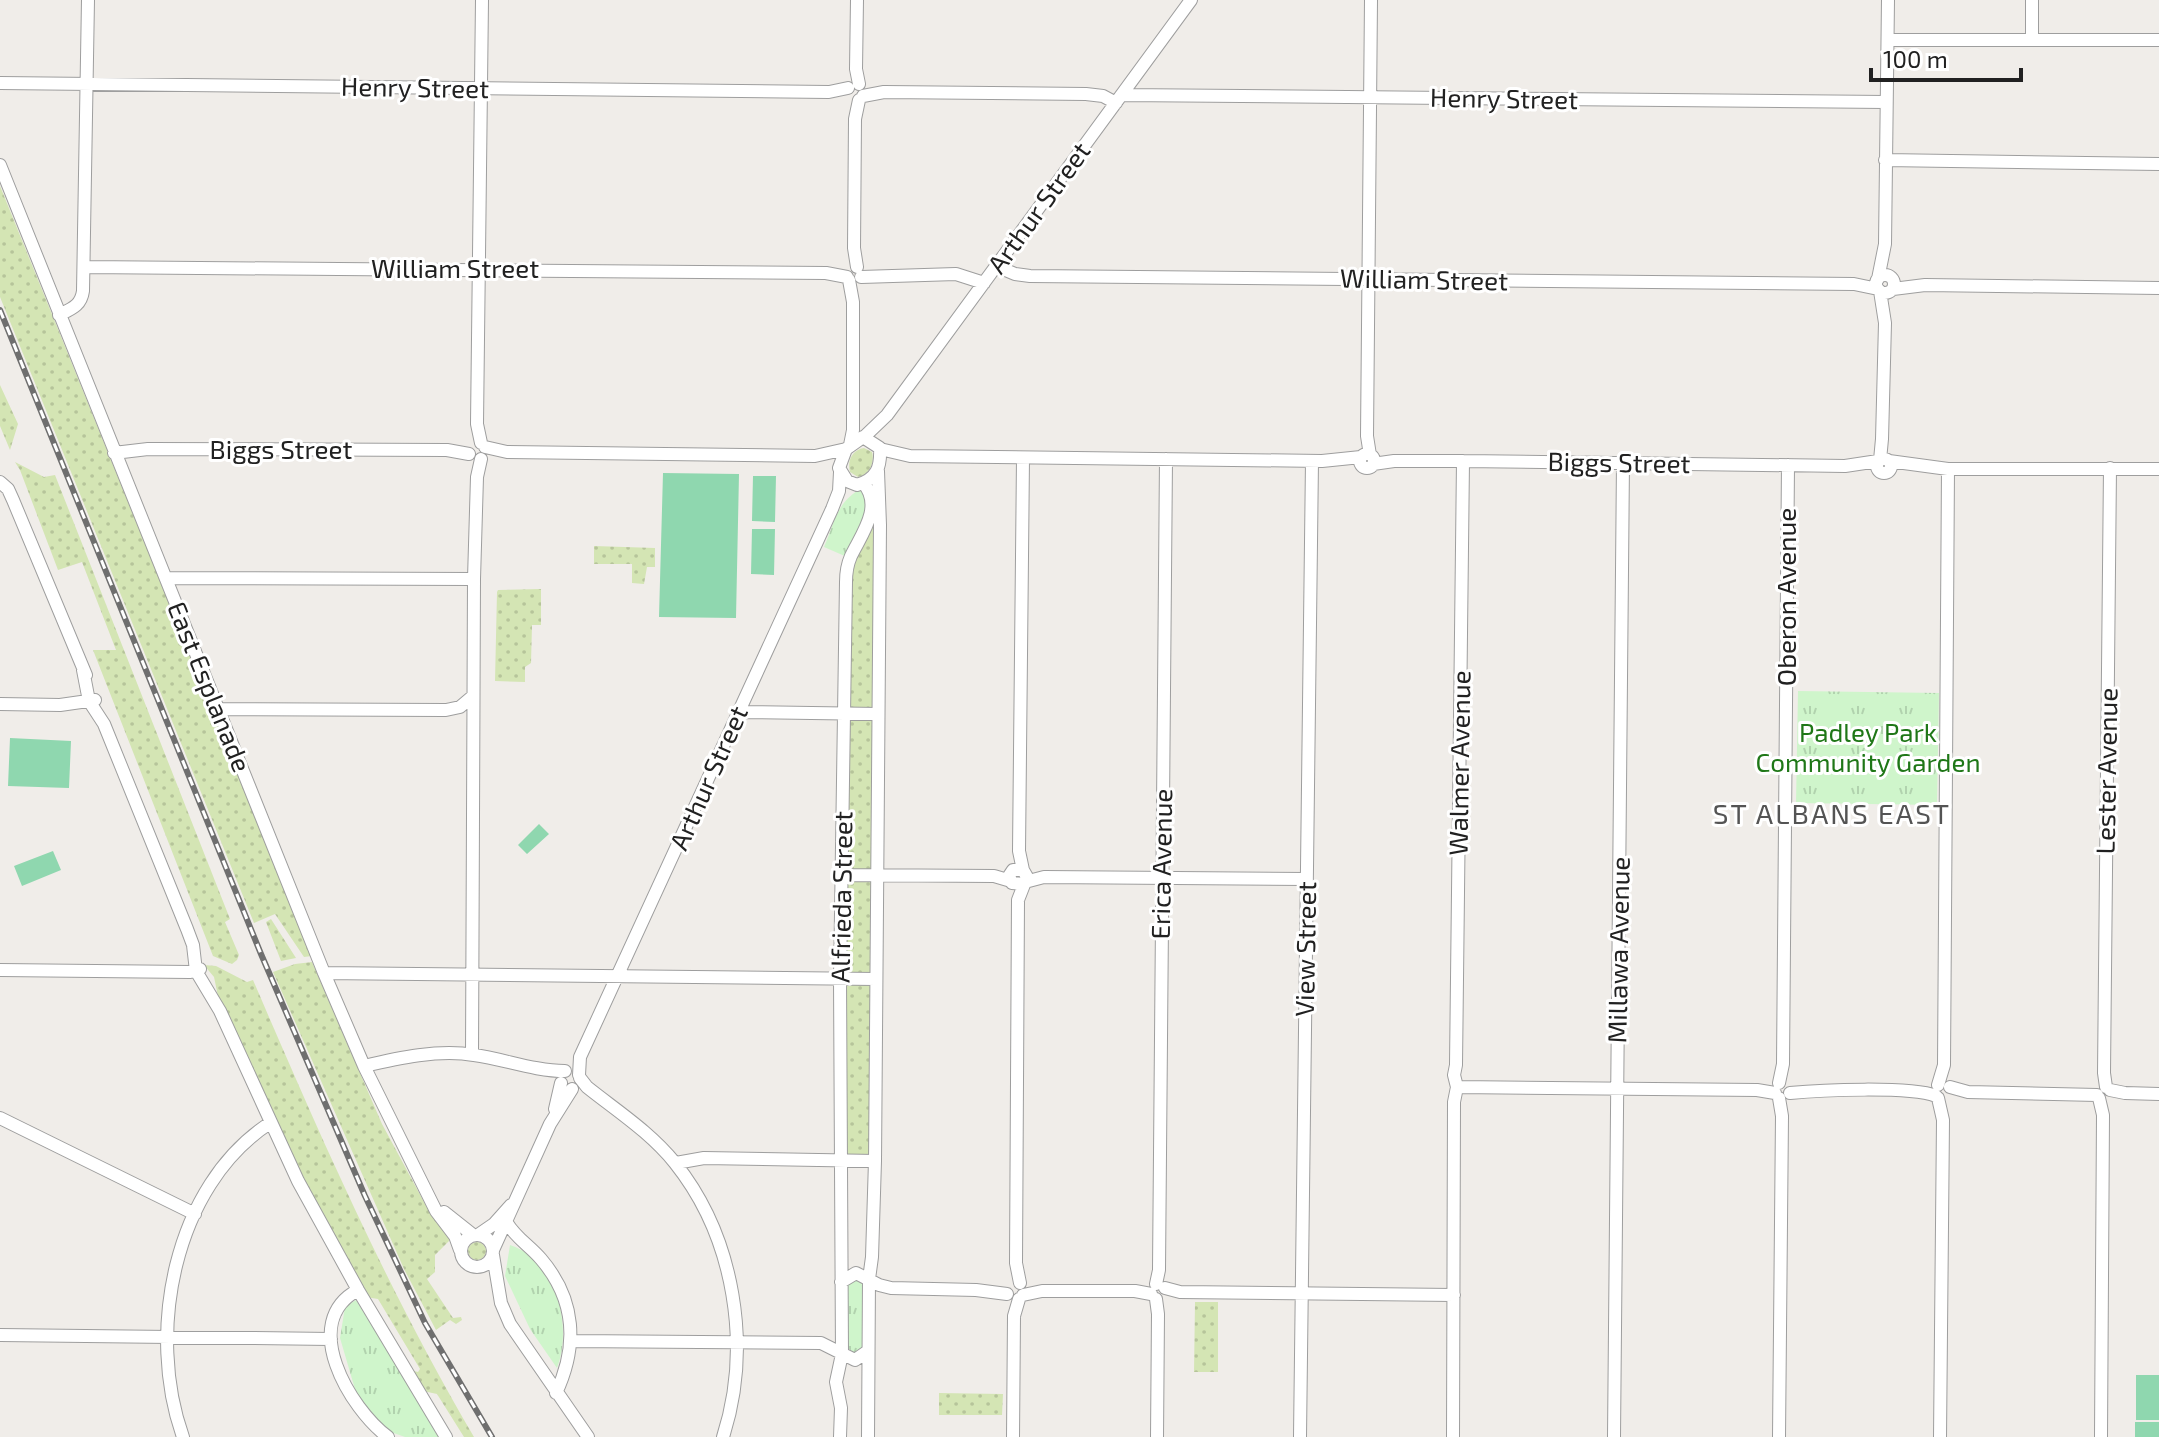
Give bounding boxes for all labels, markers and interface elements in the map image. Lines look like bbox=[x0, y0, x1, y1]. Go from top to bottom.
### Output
scale bar bbox=[1871, 32, 2021, 82]
text: 100 m bbox=[1883, 44, 1948, 73]
street label: Henry Street bbox=[341, 70, 489, 103]
street label: Henry Street bbox=[1430, 81, 1578, 114]
street label: Arthur Street bbox=[980, 135, 1096, 279]
street label: William Street bbox=[371, 252, 539, 283]
street label: William Street bbox=[1340, 262, 1508, 295]
street label: Biggs Street bbox=[210, 433, 352, 464]
street label: Biggs Street bbox=[1547, 445, 1691, 478]
street label: Oberon Avenue bbox=[1770, 508, 1801, 686]
street label: East Esplanade bbox=[162, 597, 259, 776]
street label: Walmer Avenue bbox=[1441, 670, 1476, 856]
street label: Lester Avenue bbox=[2089, 687, 2122, 854]
street label: Arthur Street bbox=[662, 700, 753, 854]
park label: Padley Park Community Garden bbox=[1755, 716, 1981, 777]
street label: Erica Avenue bbox=[1144, 788, 1177, 940]
district label: ST ALBANS EAST bbox=[1713, 796, 1951, 830]
street label: Alfrieda Street bbox=[824, 811, 857, 983]
street label: Millawa Avenue bbox=[1600, 856, 1635, 1044]
street label: View Street bbox=[1288, 881, 1321, 1017]

